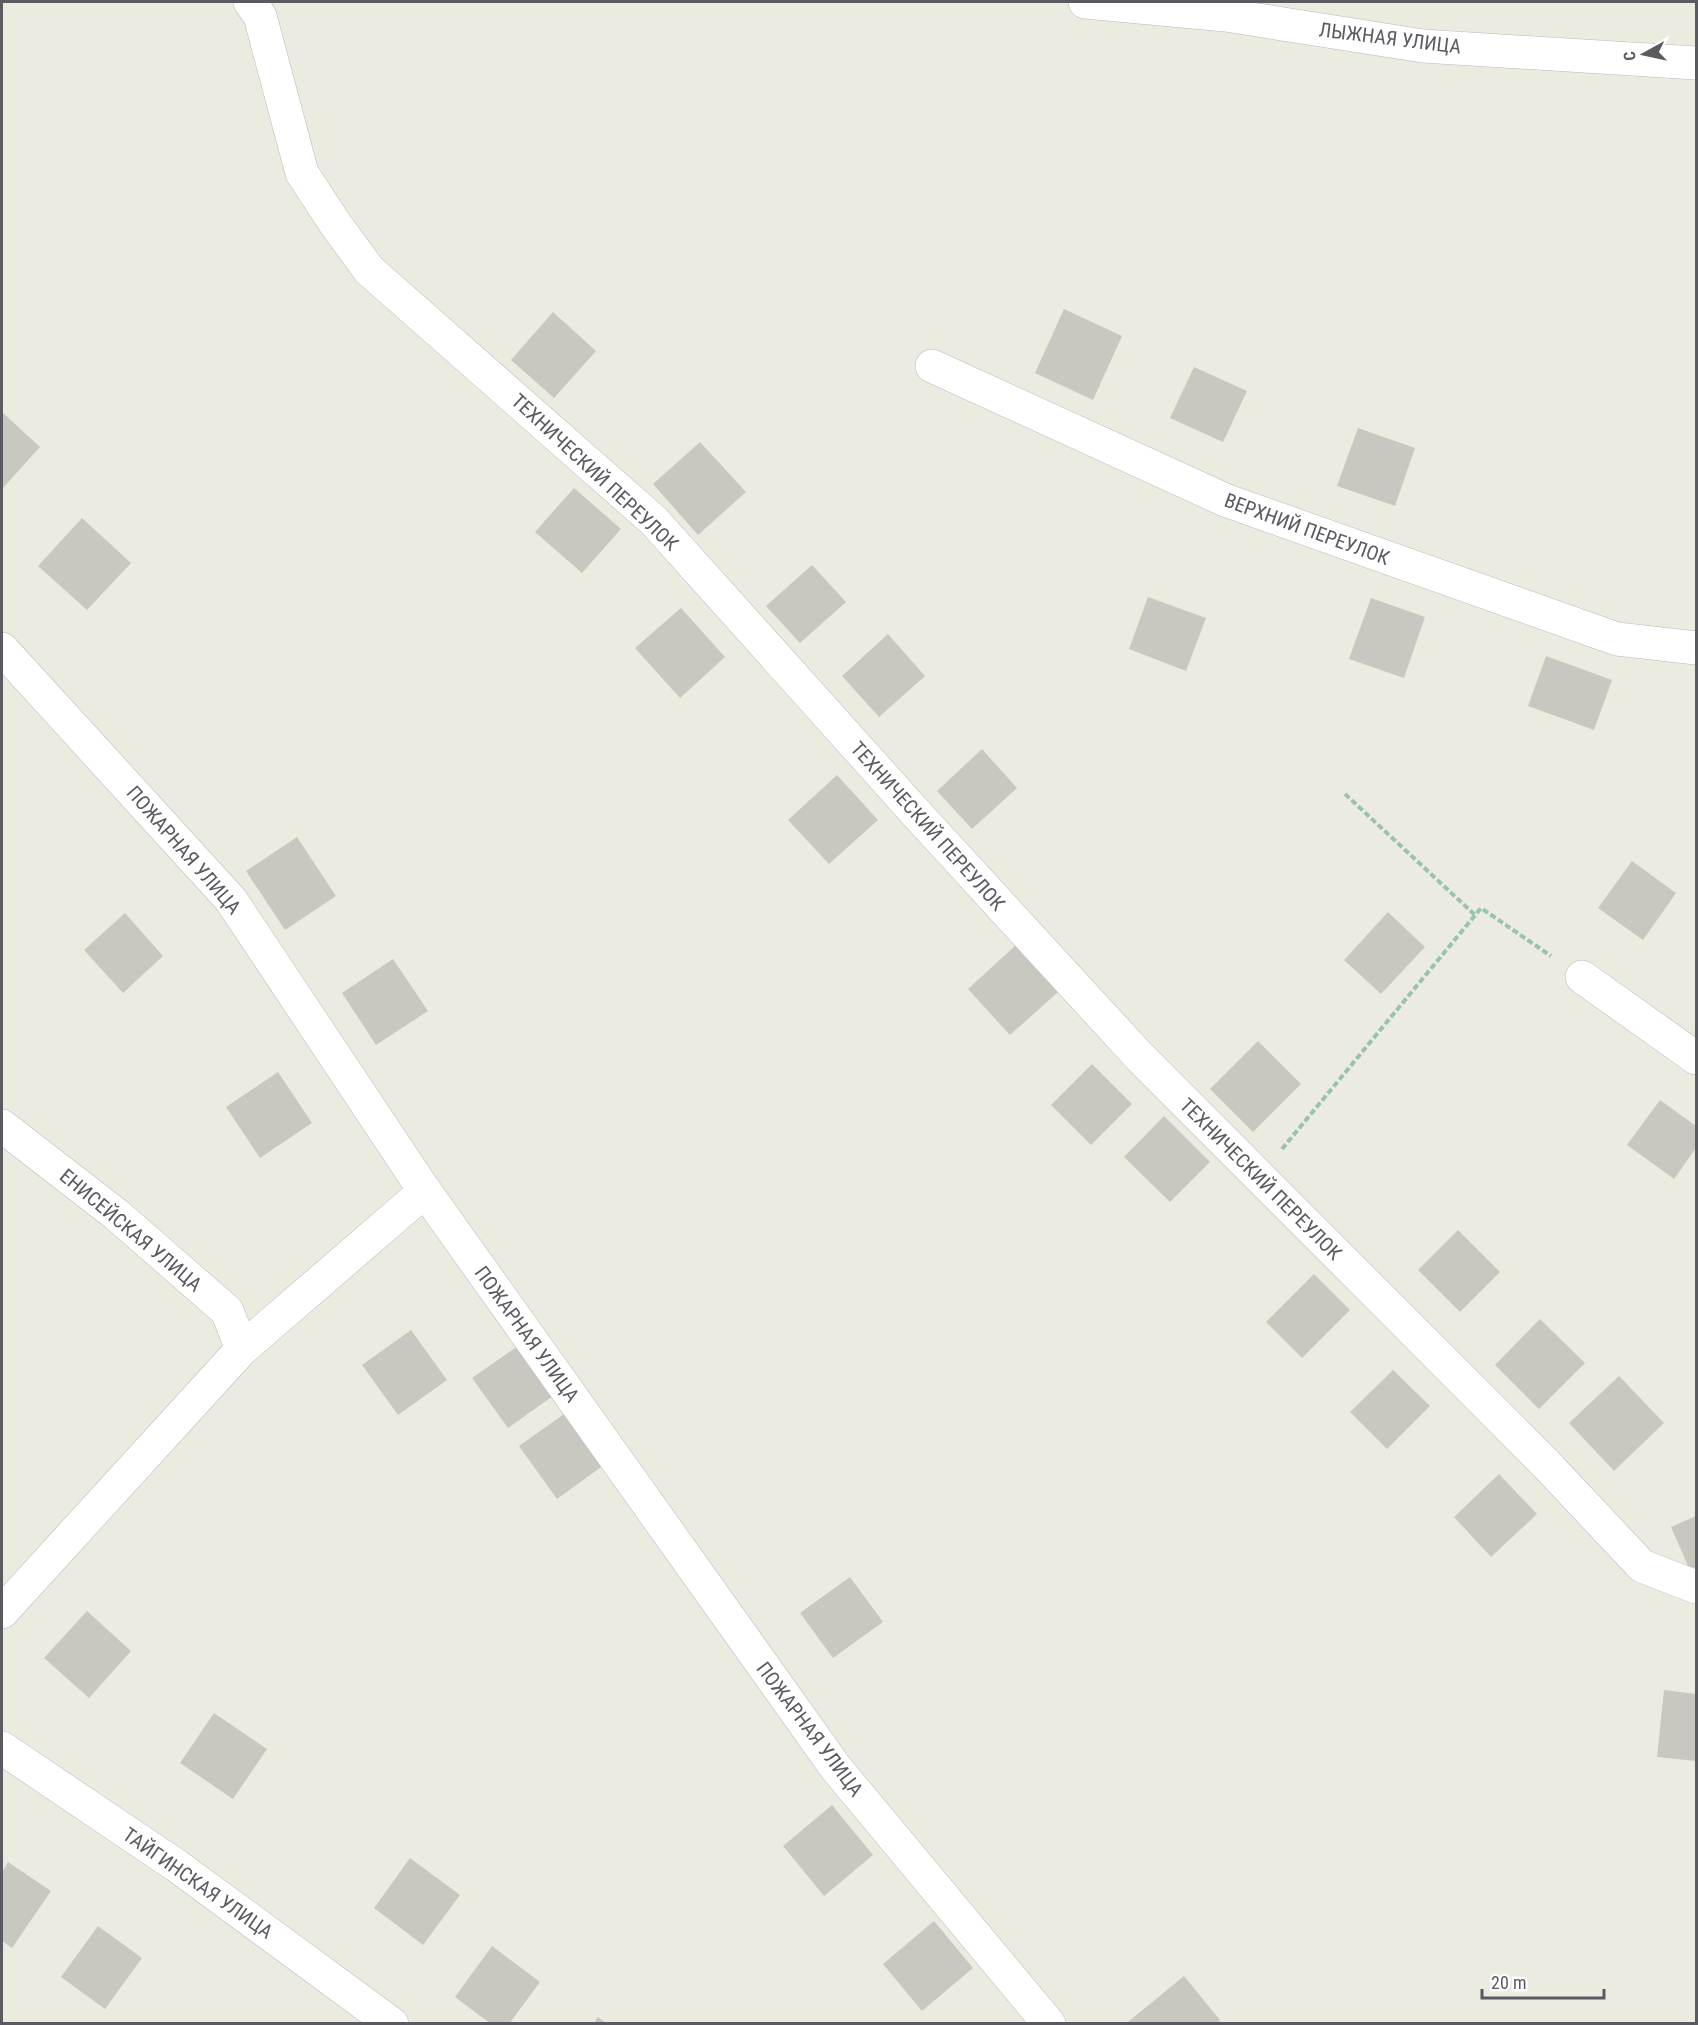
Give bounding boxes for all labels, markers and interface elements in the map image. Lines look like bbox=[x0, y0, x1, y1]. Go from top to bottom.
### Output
street label: ЛЫЖНАЯ УЛИЦА bbox=[1318, 17, 1463, 59]
north arrow bbox=[1614, 24, 1674, 84]
text: С bbox=[1620, 50, 1640, 62]
street label: ТЕХНИЧЕСКИЙ ПЕРЕУЛОК bbox=[507, 388, 684, 556]
street label: ВЕРХНИЙ ПЕРЕУЛОК bbox=[1221, 488, 1393, 570]
street label: ТЕХНИЧЕСКИЙ ПЕРЕУЛОК bbox=[846, 737, 1011, 916]
street label: ПОЖАРНАЯ УЛИЦА bbox=[122, 781, 247, 919]
street label: ТЕХНИЧЕСКИЙ ПЕРЕУЛОК bbox=[1175, 1093, 1348, 1266]
street label: ЕНИСЕЙСКАЯ УЛИЦА bbox=[55, 1164, 207, 1297]
street label: ПОЖАРНАЯ УЛИЦА bbox=[470, 1261, 585, 1407]
street label: ПОЖАРНАЯ УЛИЦА bbox=[752, 1657, 869, 1801]
street label: ТАЙГИНСКАЯ УЛИЦА bbox=[118, 1822, 278, 1944]
scale bar bbox=[1482, 1962, 1604, 2000]
text: 20 m bbox=[1491, 1972, 1526, 1993]

